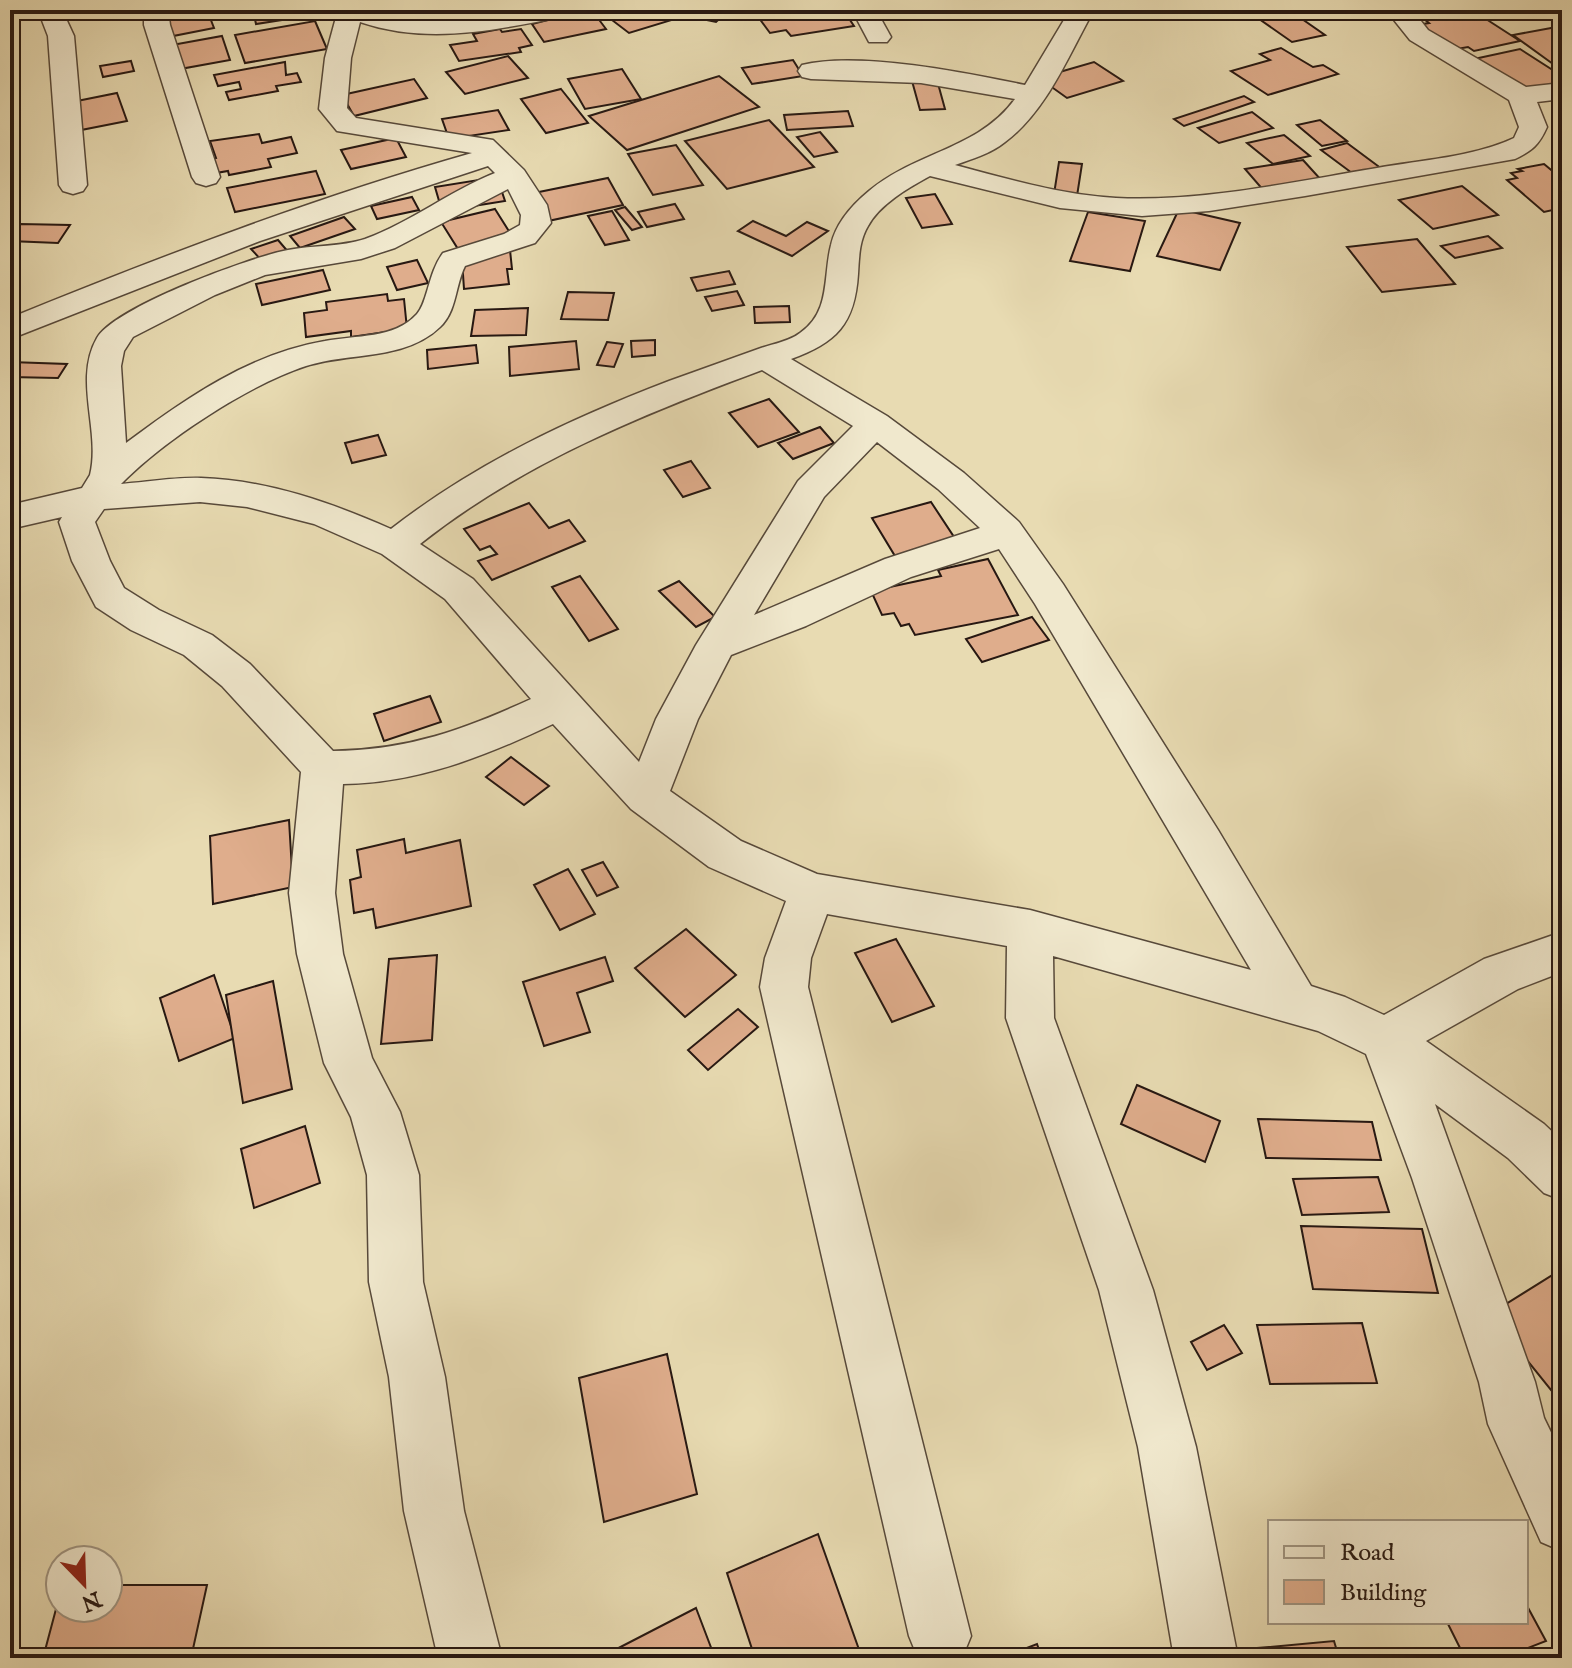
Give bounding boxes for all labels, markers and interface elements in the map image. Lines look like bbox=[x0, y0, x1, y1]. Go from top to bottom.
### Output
legend bbox=[1268, 1520, 1528, 1624]
text: Road bbox=[1340, 1538, 1394, 1569]
north arrow bbox=[44, 1544, 124, 1624]
text: Building bbox=[1340, 1578, 1427, 1609]
text: N bbox=[77, 1584, 106, 1617]

